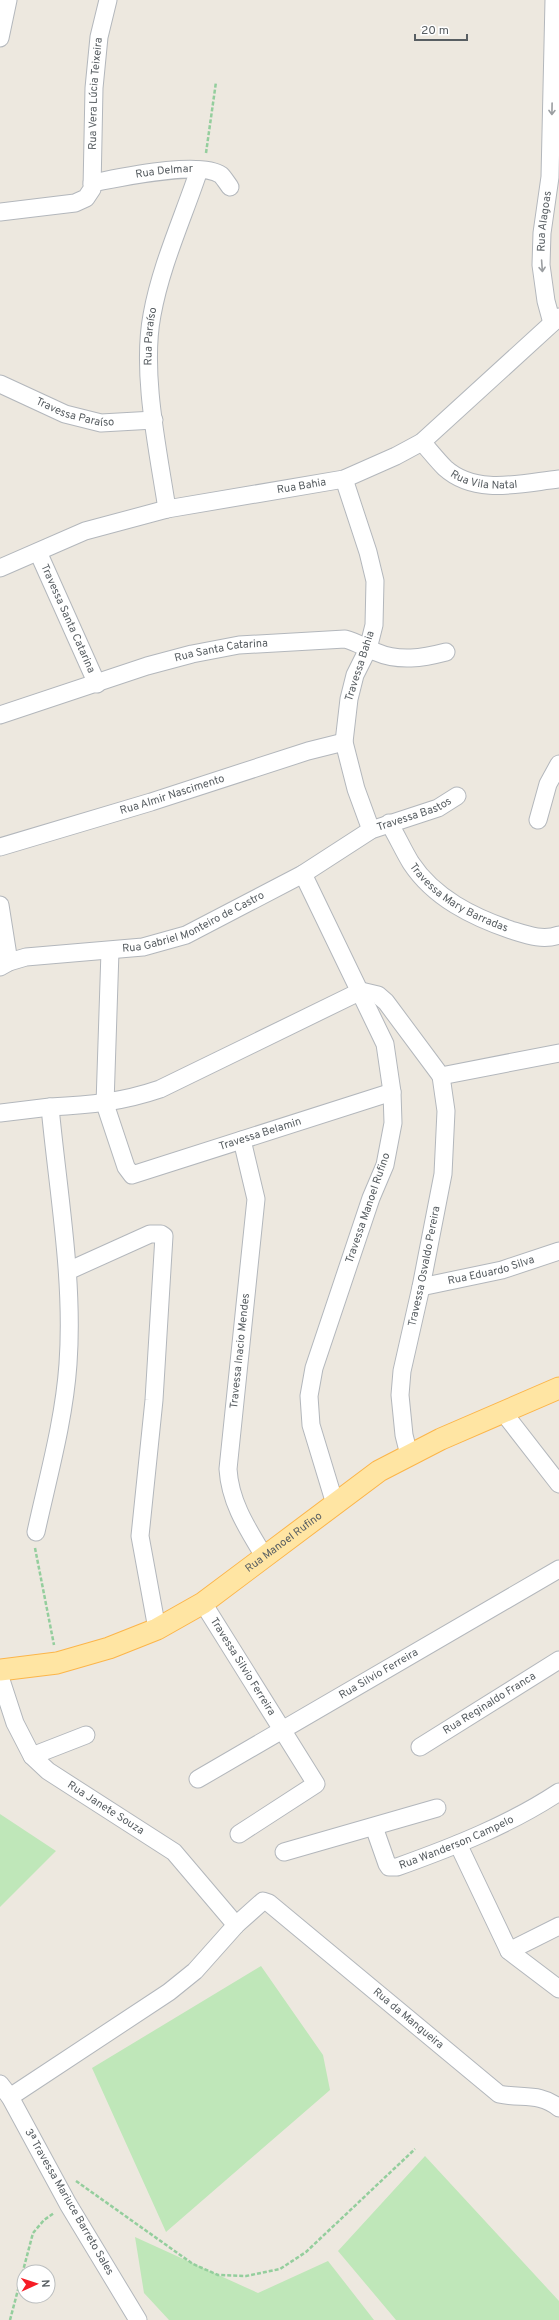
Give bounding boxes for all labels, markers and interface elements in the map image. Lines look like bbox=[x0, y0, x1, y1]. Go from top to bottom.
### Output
scale bar bbox=[415, 16, 467, 42]
text: 20 m bbox=[421, 23, 449, 39]
street label: Rua Vera Lúcia Teixeira bbox=[86, 36, 106, 150]
one-way arrow bbox=[548, 102, 555, 115]
street label: Rua Delmar bbox=[134, 162, 194, 182]
street label: Rua Alagoas bbox=[534, 190, 555, 252]
one-way arrow bbox=[538, 259, 545, 272]
street label: Rua Paraíso bbox=[141, 306, 160, 366]
street label: Travessa Paraíso bbox=[33, 394, 115, 430]
street label: Rua Vila Natal bbox=[448, 467, 518, 493]
street label: Rua Bahia bbox=[276, 475, 327, 497]
street label: Travessa Santa Catarina bbox=[37, 562, 98, 676]
street label: Travessa Bahia bbox=[342, 629, 378, 703]
street label: Rua Santa Catarina bbox=[173, 636, 269, 665]
street label: Rua Almir Nascimento bbox=[118, 772, 226, 818]
street label: Travessa Bastos bbox=[375, 794, 454, 835]
street label: Travessa Mary Barradas bbox=[406, 860, 510, 935]
street label: Rua Gabriel Monteiro de Castro bbox=[122, 888, 267, 956]
street label: Travessa Belamin bbox=[217, 1114, 303, 1154]
street label: Travessa Manoel Rufino bbox=[342, 1151, 394, 1265]
street label: Travessa Osvaldo Pereira bbox=[405, 1205, 444, 1328]
street label: Rua Eduardo Silva bbox=[447, 1253, 536, 1288]
street label: Travessa Inacio Mendes bbox=[227, 1293, 253, 1409]
street label: Rua Manoel Rufino bbox=[243, 1509, 325, 1576]
street label: Travessa Silvio Ferreira bbox=[207, 1615, 279, 1718]
street label: Rua Silvio Ferreira bbox=[336, 1645, 421, 1702]
street label: Rua Reginaldo Franca bbox=[441, 1669, 539, 1738]
street label: Rua Janete Souza bbox=[65, 1778, 147, 1838]
street label: Rua Wanderson Campelo bbox=[397, 1812, 516, 1873]
street label: Rua da Mangueira bbox=[370, 1985, 447, 2052]
street label: 3ª Travessa Mariuce Barreto Sales bbox=[21, 2126, 117, 2278]
north arrow bbox=[16, 2264, 56, 2304]
text: N bbox=[38, 2279, 52, 2288]

